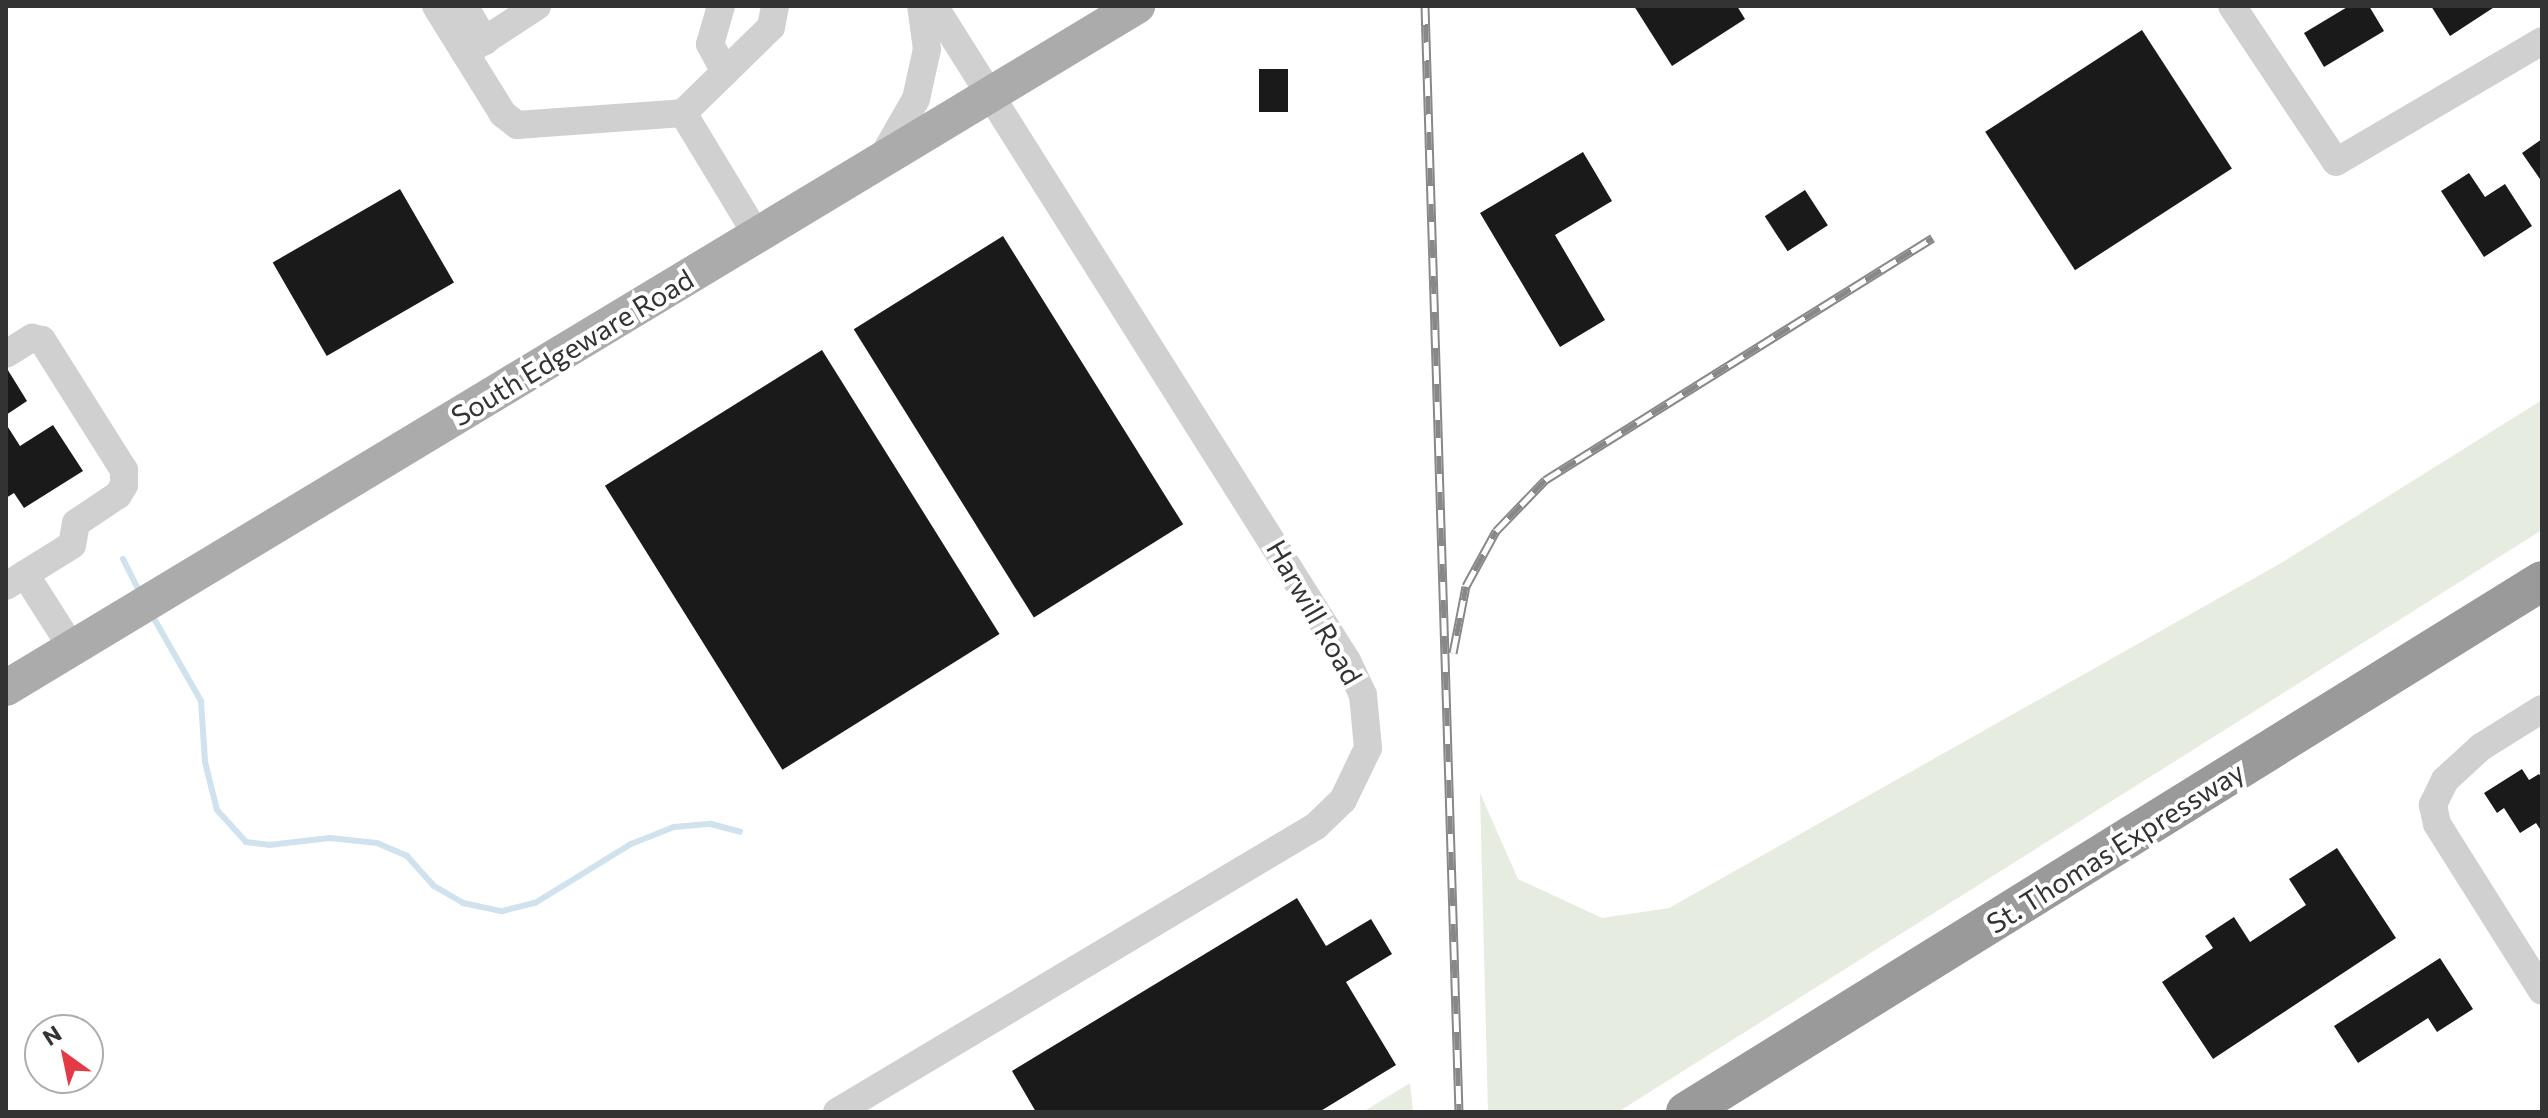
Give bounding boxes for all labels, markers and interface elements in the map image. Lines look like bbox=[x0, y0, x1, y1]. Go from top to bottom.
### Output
street label: South Edgeware Road bbox=[445, 261, 699, 433]
street label: Harwill Road bbox=[1260, 534, 1370, 690]
street label: St. Thomas Expressway bbox=[1980, 754, 2250, 940]
north arrow bbox=[24, 1014, 104, 1094]
text: N bbox=[37, 1019, 66, 1051]

